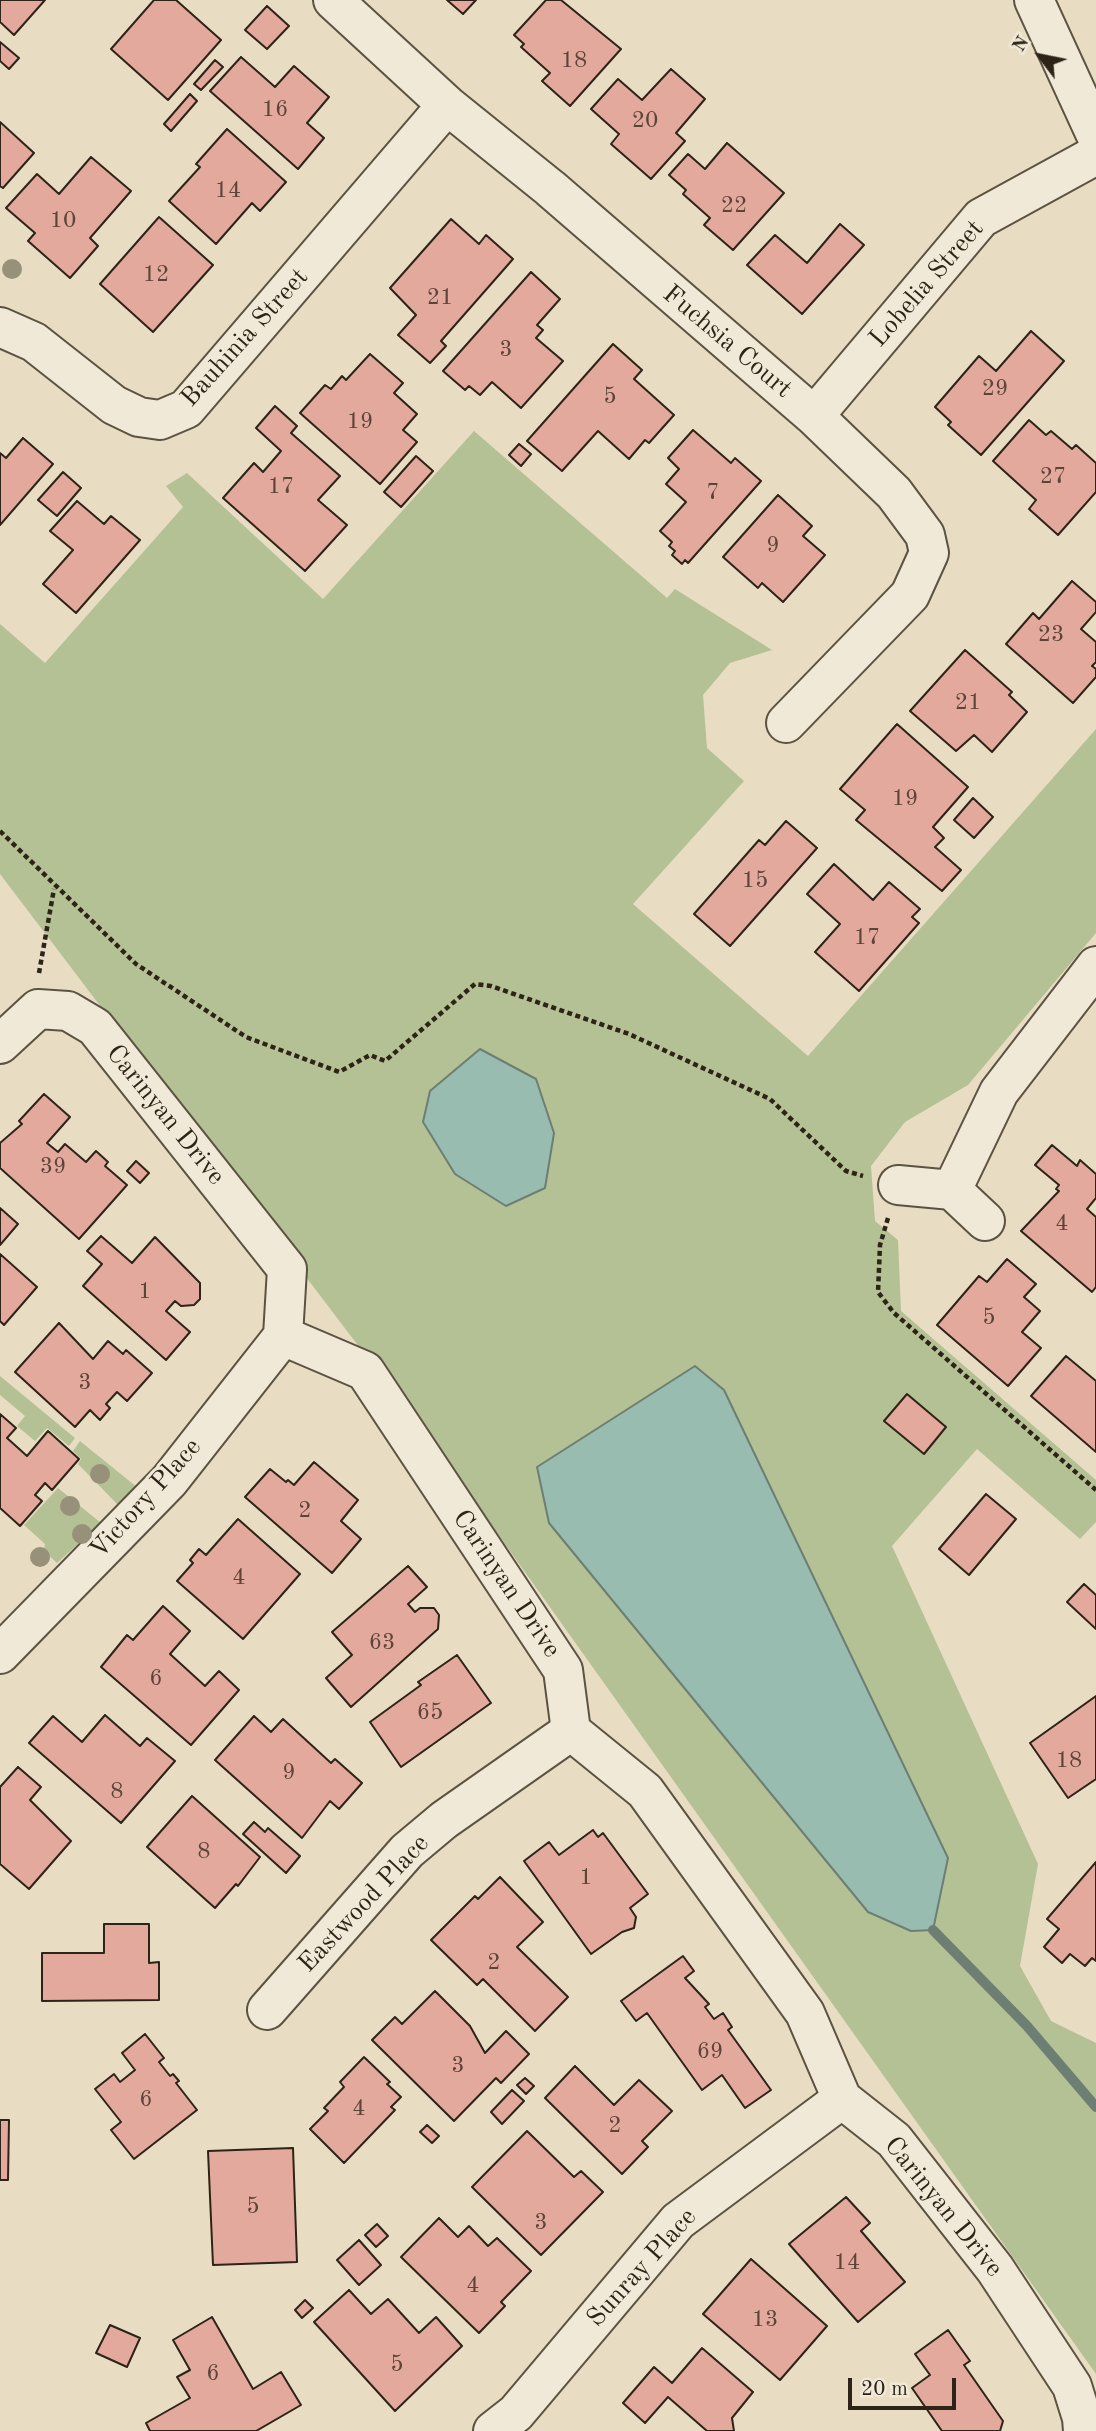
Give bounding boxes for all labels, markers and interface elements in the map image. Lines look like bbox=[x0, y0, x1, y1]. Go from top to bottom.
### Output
north arrow bbox=[1005, 21, 1075, 91]
text: N bbox=[1010, 33, 1034, 56]
house number: 18 bbox=[561, 47, 587, 75]
house number: 16 bbox=[262, 96, 288, 124]
house number: 20 bbox=[632, 107, 658, 135]
house number: 14 bbox=[215, 177, 241, 205]
house number: 22 bbox=[721, 192, 747, 220]
house number: 10 bbox=[50, 207, 76, 235]
street label: Lobelia Street bbox=[863, 214, 991, 354]
house number: 12 bbox=[143, 261, 169, 289]
street label: Bauhinia Street bbox=[175, 262, 315, 414]
street label: Fuchsia Court bbox=[656, 279, 798, 405]
house number: 21 bbox=[427, 284, 453, 312]
house number: 3 bbox=[499, 336, 513, 364]
house number: 29 bbox=[982, 375, 1008, 403]
house number: 5 bbox=[603, 383, 617, 411]
house number: 19 bbox=[347, 408, 373, 436]
house number: 27 bbox=[1040, 463, 1066, 491]
house number: 17 bbox=[268, 473, 294, 501]
house number: 7 bbox=[706, 479, 720, 507]
house number: 9 bbox=[766, 532, 780, 560]
house number: 23 bbox=[1038, 621, 1064, 649]
house number: 21 bbox=[955, 689, 981, 717]
house number: 19 bbox=[892, 785, 918, 813]
house number: 15 bbox=[742, 867, 768, 895]
house number: 17 bbox=[854, 924, 880, 952]
street label: Carinyan Drive bbox=[99, 1039, 231, 1191]
house number: 39 bbox=[40, 1153, 66, 1181]
house number: 4 bbox=[1055, 1210, 1069, 1238]
house number: 1 bbox=[138, 1278, 152, 1306]
house number: 5 bbox=[982, 1304, 996, 1332]
house number: 3 bbox=[78, 1369, 92, 1397]
street label: Victory Place bbox=[84, 1432, 208, 1566]
house number: 2 bbox=[298, 1497, 312, 1525]
street label: Carinyan Drive bbox=[445, 1504, 567, 1664]
house number: 4 bbox=[232, 1564, 246, 1592]
house number: 63 bbox=[369, 1629, 395, 1657]
house number: 6 bbox=[149, 1665, 163, 1693]
house number: 65 bbox=[417, 1699, 443, 1727]
house number: 18 bbox=[1056, 1747, 1082, 1775]
house number: 9 bbox=[282, 1759, 296, 1787]
house number: 8 bbox=[110, 1778, 124, 1806]
street label: Eastwood Place bbox=[292, 1828, 436, 1980]
house number: 8 bbox=[197, 1838, 211, 1866]
house number: 1 bbox=[579, 1864, 593, 1892]
house number: 2 bbox=[487, 1949, 501, 1977]
house number: 69 bbox=[697, 2038, 723, 2066]
house number: 3 bbox=[451, 2052, 465, 2080]
house number: 6 bbox=[139, 2086, 153, 2114]
house number: 4 bbox=[352, 2095, 366, 2123]
house number: 2 bbox=[608, 2112, 622, 2140]
street label: Carinyan Drive bbox=[877, 2131, 1009, 2283]
house number: 5 bbox=[246, 2193, 260, 2221]
street label: Sunray Place bbox=[581, 2202, 703, 2334]
house number: 3 bbox=[534, 2209, 548, 2237]
house number: 14 bbox=[834, 2249, 860, 2277]
house number: 4 bbox=[466, 2272, 480, 2300]
house number: 13 bbox=[752, 2306, 778, 2334]
house number: 5 bbox=[390, 2351, 404, 2379]
house number: 6 bbox=[206, 2360, 220, 2388]
scale bar bbox=[851, 2364, 960, 2408]
text: 20 m bbox=[861, 2379, 908, 2400]

